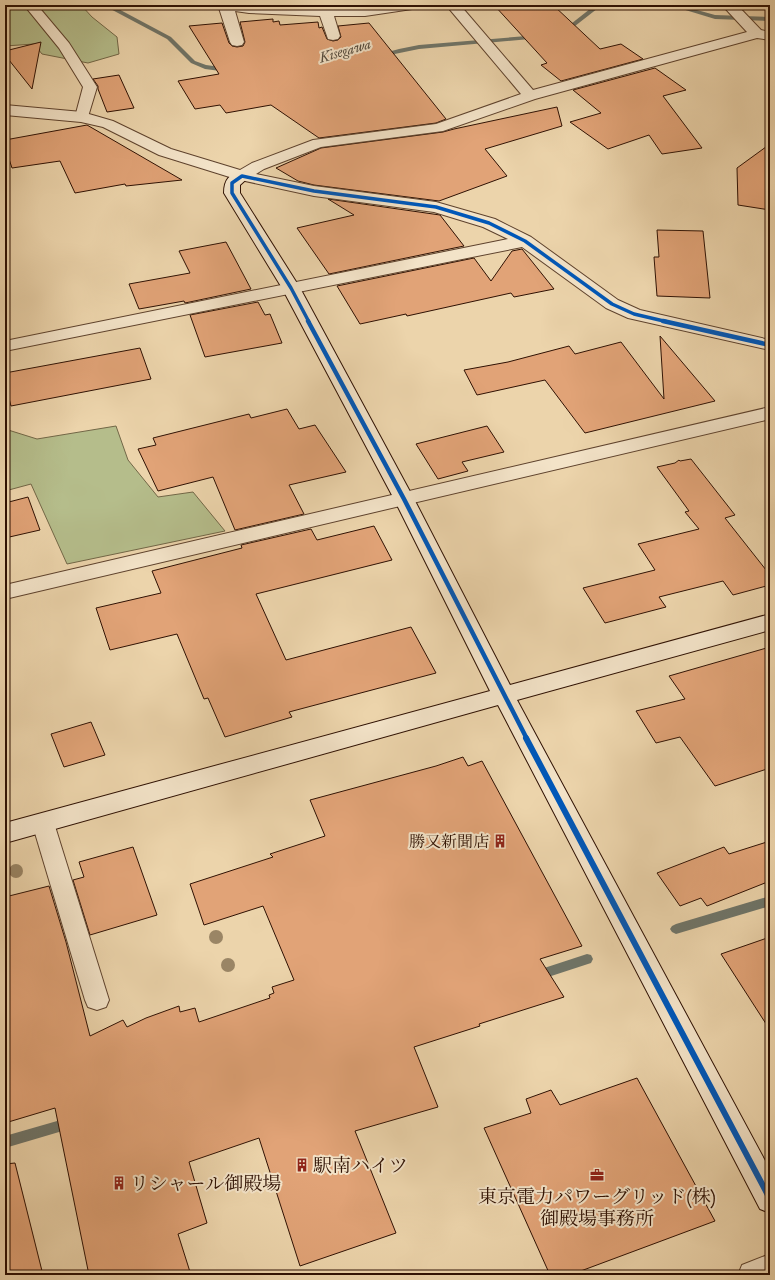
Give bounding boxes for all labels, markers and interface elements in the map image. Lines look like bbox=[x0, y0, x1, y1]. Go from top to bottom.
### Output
water label: Kisegawa bbox=[316, 35, 373, 67]
place label: 勝又新聞店 bbox=[409, 832, 489, 851]
building icon: 勝又新聞店 bbox=[492, 833, 508, 849]
place label: 駅南ハイツ bbox=[313, 1154, 408, 1177]
building icon: 駅南ハイツ bbox=[294, 1157, 310, 1173]
office icon: 東京電力パワーグリッド(株) 御殿場事務所 bbox=[589, 1167, 605, 1183]
place label: リシャール御殿場 bbox=[130, 1172, 281, 1195]
building icon: リシャール御殿場 bbox=[111, 1175, 127, 1191]
place label: 東京電力パワーグリッド(株) 御殿場事務所 bbox=[478, 1185, 716, 1230]

